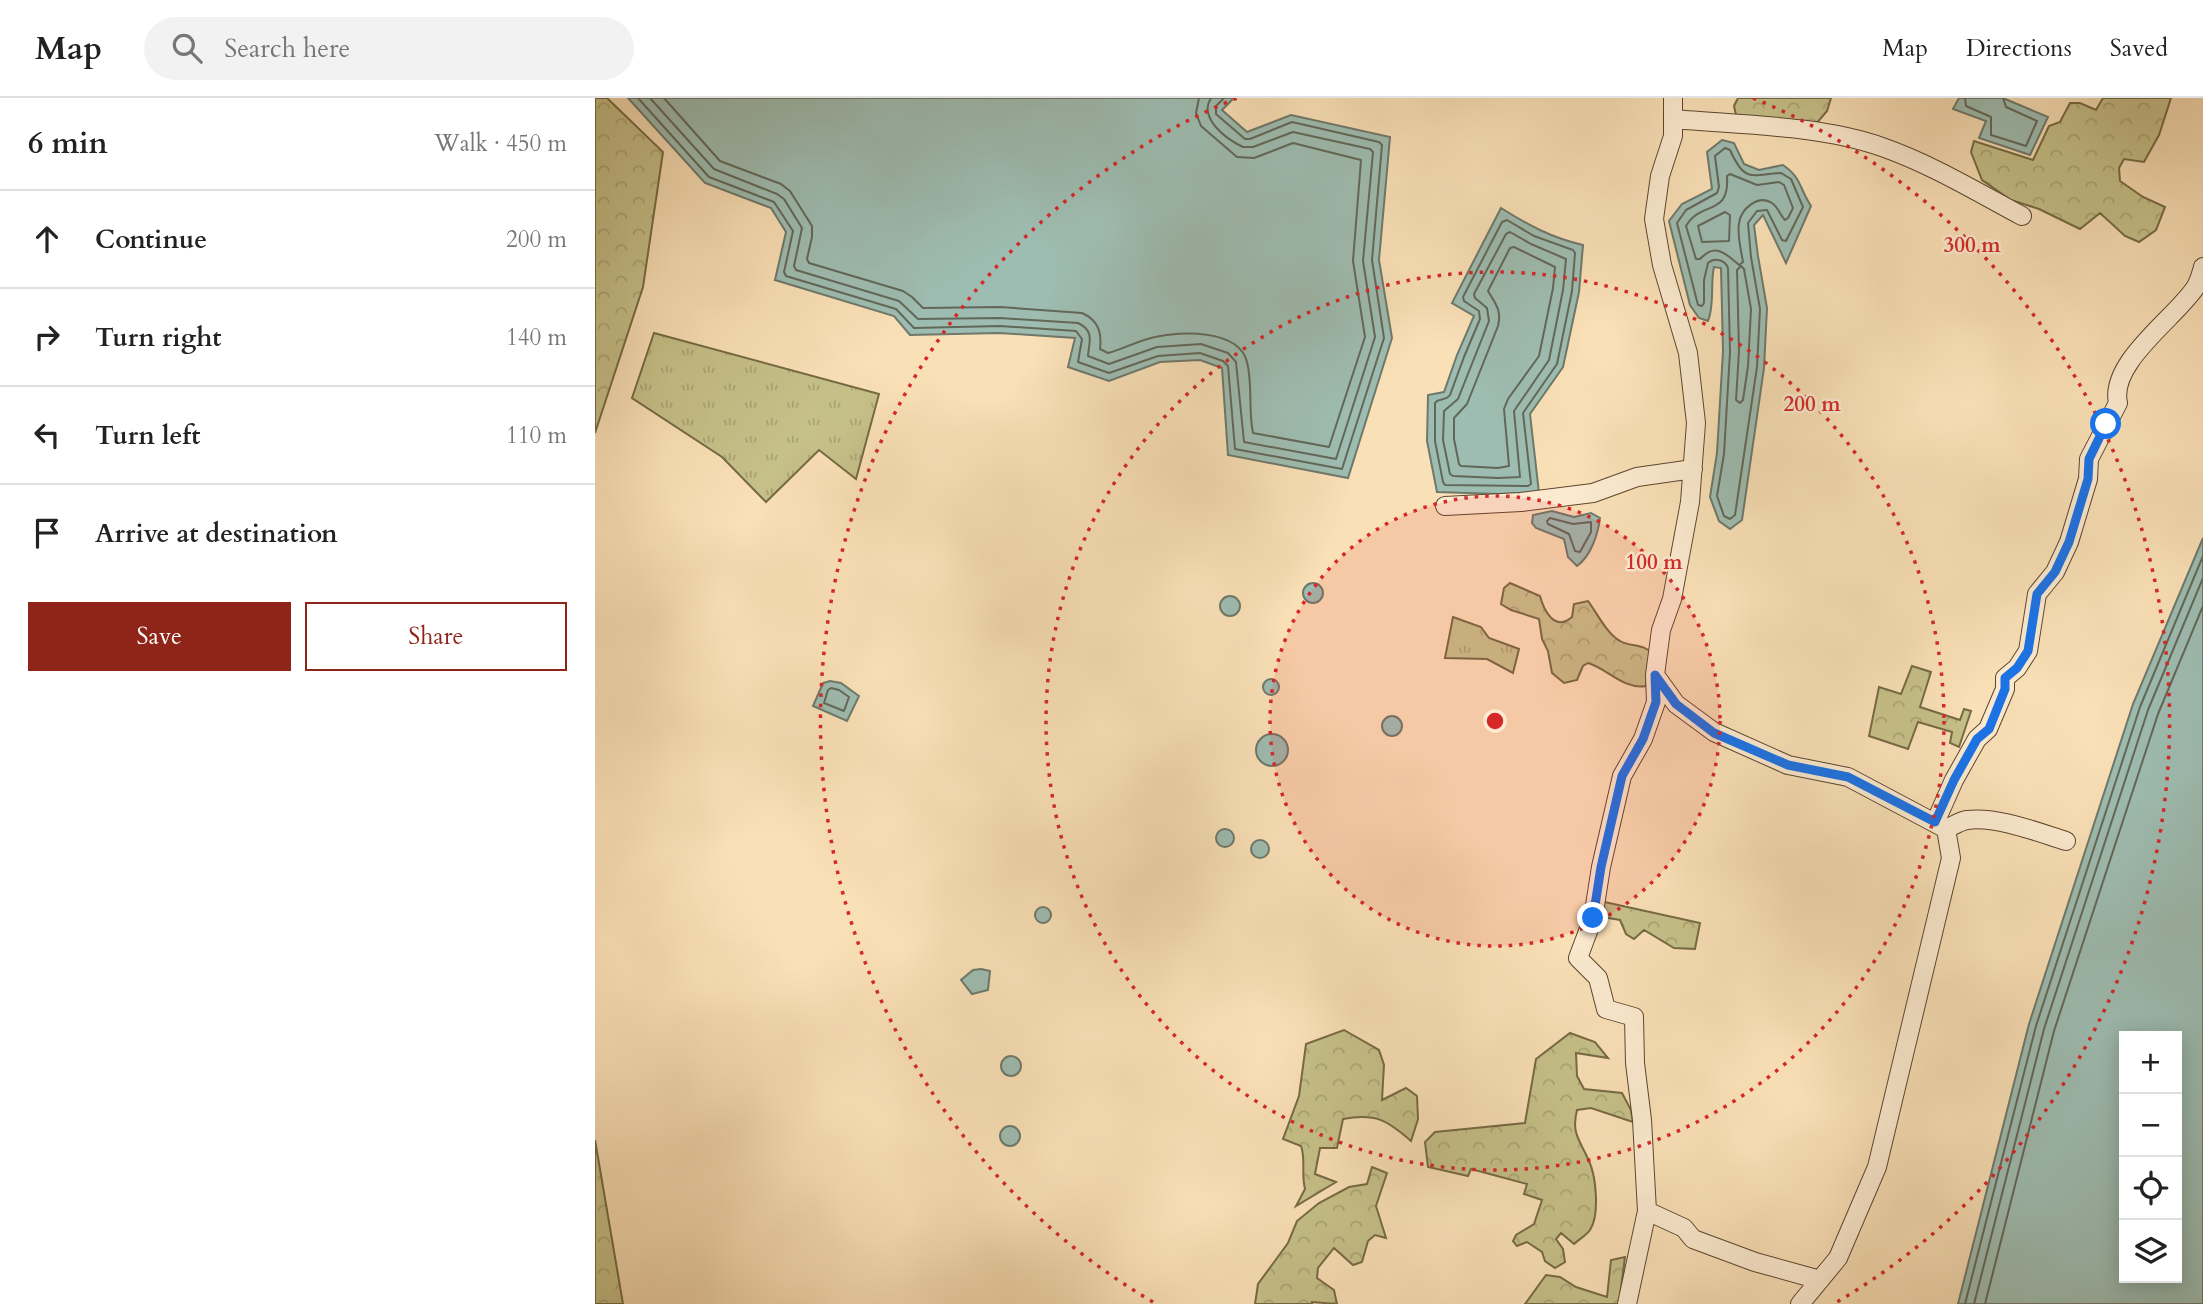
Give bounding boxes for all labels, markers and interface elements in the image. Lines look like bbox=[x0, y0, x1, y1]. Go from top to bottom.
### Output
search box bbox=[144, 17, 634, 80]
text: Map bbox=[35, 26, 102, 71]
icon: search bbox=[168, 29, 206, 67]
text: Search here bbox=[224, 31, 350, 66]
text: Map bbox=[1882, 32, 1928, 65]
text: Directions bbox=[1966, 32, 2072, 65]
text: Saved bbox=[2110, 32, 2168, 65]
text: 6 min bbox=[28, 123, 108, 164]
text: Walk · 450 m bbox=[434, 128, 567, 159]
icon: ahead bbox=[28, 220, 66, 258]
text: Continue bbox=[95, 222, 207, 257]
text: 200 m bbox=[506, 224, 567, 255]
text: 300 m bbox=[1943, 231, 2001, 260]
icon: right bbox=[28, 318, 66, 356]
text: Turn right bbox=[95, 320, 222, 355]
text: 140 m bbox=[506, 322, 567, 353]
text: 200 m bbox=[1783, 390, 1841, 419]
route start bbox=[2090, 408, 2121, 439]
icon: left bbox=[28, 416, 66, 454]
text: Turn left bbox=[95, 418, 200, 453]
text: 110 m bbox=[506, 420, 567, 451]
icon: arrive bbox=[28, 514, 66, 552]
text: Arrive at destination bbox=[95, 516, 338, 551]
text: 100 m bbox=[1625, 548, 1683, 577]
button: Save bbox=[28, 602, 291, 671]
button: Share bbox=[305, 602, 567, 671]
centre of rings bbox=[1483, 709, 1507, 733]
route end bbox=[1577, 902, 1608, 933]
map controls bbox=[2119, 1031, 2182, 1283]
button: + bbox=[2119, 1031, 2182, 1094]
button: − bbox=[2119, 1094, 2182, 1157]
button: locate bbox=[2119, 1157, 2182, 1220]
button: layers bbox=[2119, 1220, 2182, 1283]

